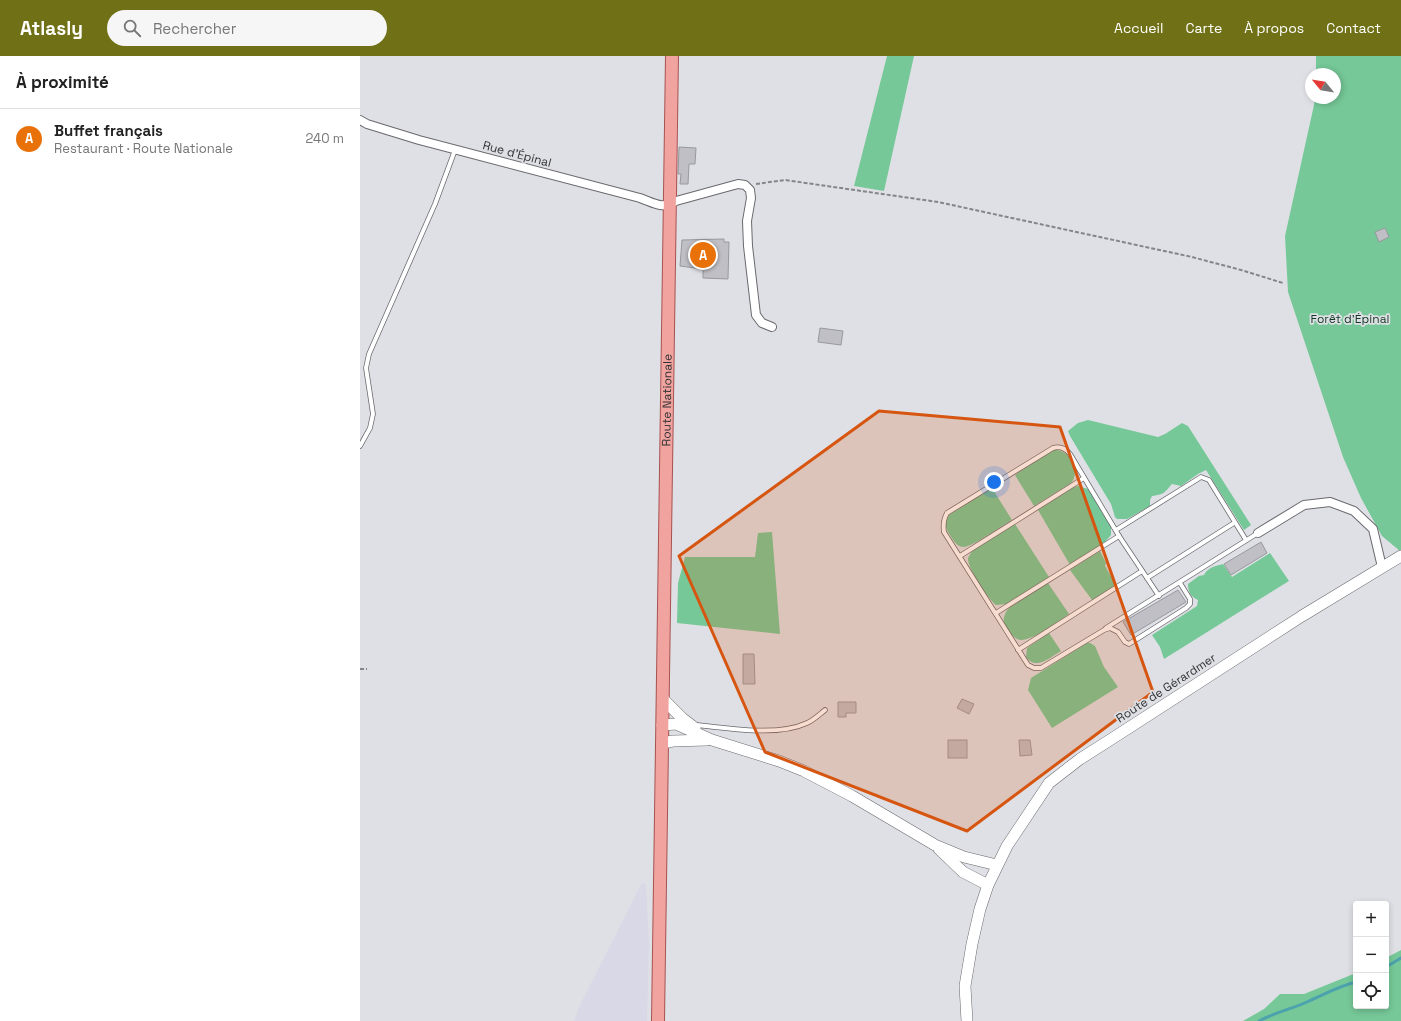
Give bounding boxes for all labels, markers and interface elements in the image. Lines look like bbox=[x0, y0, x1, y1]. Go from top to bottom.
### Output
search box bbox=[107, 10, 387, 46]
text: Atlasly bbox=[20, 16, 83, 41]
icon: search bbox=[121, 17, 143, 39]
text: Rechercher bbox=[153, 19, 236, 38]
text: Accueil bbox=[1114, 19, 1163, 37]
text: Carte bbox=[1185, 19, 1222, 37]
text: À propos bbox=[1244, 19, 1304, 37]
text: Contact bbox=[1326, 19, 1381, 37]
north arrow bbox=[1305, 68, 1341, 104]
text: À proximité bbox=[16, 71, 109, 93]
text: Buffet français bbox=[54, 121, 163, 140]
text: A bbox=[25, 130, 33, 147]
text: 240 m bbox=[306, 130, 344, 147]
street label: Rue d’Épinal bbox=[481, 137, 553, 171]
text: Restaurant · Route Nationale bbox=[54, 140, 233, 157]
pin: A bbox=[690, 240, 716, 270]
park label: Forêt d'Épinal bbox=[1311, 311, 1389, 327]
street label: Route Nationale bbox=[658, 354, 676, 446]
your location bbox=[984, 472, 1004, 492]
street label: Route de Gérardmer bbox=[1113, 649, 1219, 726]
map controls bbox=[1353, 901, 1389, 1009]
button: + bbox=[1353, 901, 1389, 937]
button: − bbox=[1353, 937, 1389, 973]
button: locate bbox=[1353, 973, 1389, 1009]

